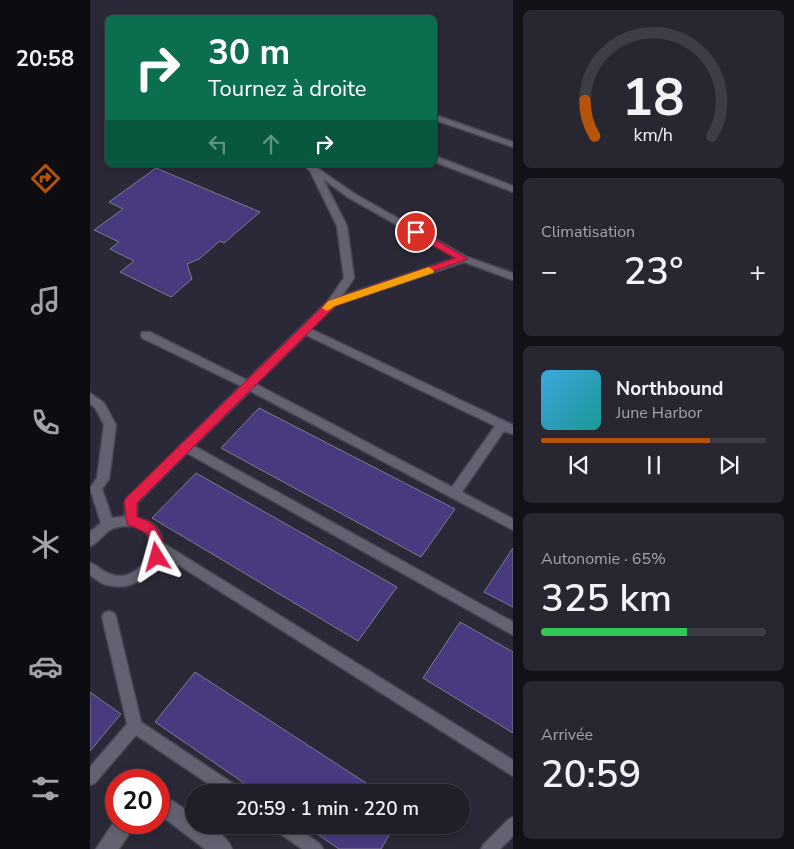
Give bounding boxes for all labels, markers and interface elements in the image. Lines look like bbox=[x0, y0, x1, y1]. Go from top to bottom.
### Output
text: 30 m bbox=[208, 29, 290, 76]
icon: right bbox=[125, 35, 190, 100]
text: 20:58 bbox=[16, 44, 74, 74]
text: 18 bbox=[622, 62, 685, 133]
text: Tournez à droite bbox=[208, 74, 367, 104]
text: km/h bbox=[634, 123, 673, 147]
icon: left bbox=[204, 130, 232, 158]
icon: ahead bbox=[257, 130, 285, 158]
icon: right bbox=[310, 130, 338, 158]
icon: directions bbox=[28, 161, 63, 196]
pin bbox=[395, 211, 437, 253]
icon: arrive bbox=[402, 218, 430, 246]
text: Climatisation bbox=[541, 221, 635, 243]
text: 23° bbox=[624, 246, 683, 297]
text: − bbox=[541, 253, 558, 291]
text: + bbox=[749, 253, 766, 291]
icon: music bbox=[28, 283, 63, 318]
text: Northbound bbox=[616, 376, 723, 402]
text: June Harbor bbox=[616, 402, 702, 424]
icon: phone bbox=[28, 405, 63, 440]
icon: previous bbox=[565, 451, 593, 479]
icon: pause bbox=[640, 451, 668, 479]
icon: next bbox=[715, 451, 743, 479]
icon: climate bbox=[28, 527, 63, 562]
position arrow bbox=[130, 530, 182, 582]
text: Autonomie · 65% bbox=[541, 548, 666, 570]
text: 325 km bbox=[541, 573, 672, 624]
icon: car bbox=[28, 649, 63, 684]
text: Arrivée bbox=[541, 724, 593, 746]
text: 20:59 bbox=[541, 749, 641, 800]
speed limit sign: 20 bbox=[105, 769, 170, 834]
icon: filters bbox=[28, 771, 63, 806]
text: 20:59 · 1 min · 220 m bbox=[236, 796, 419, 822]

